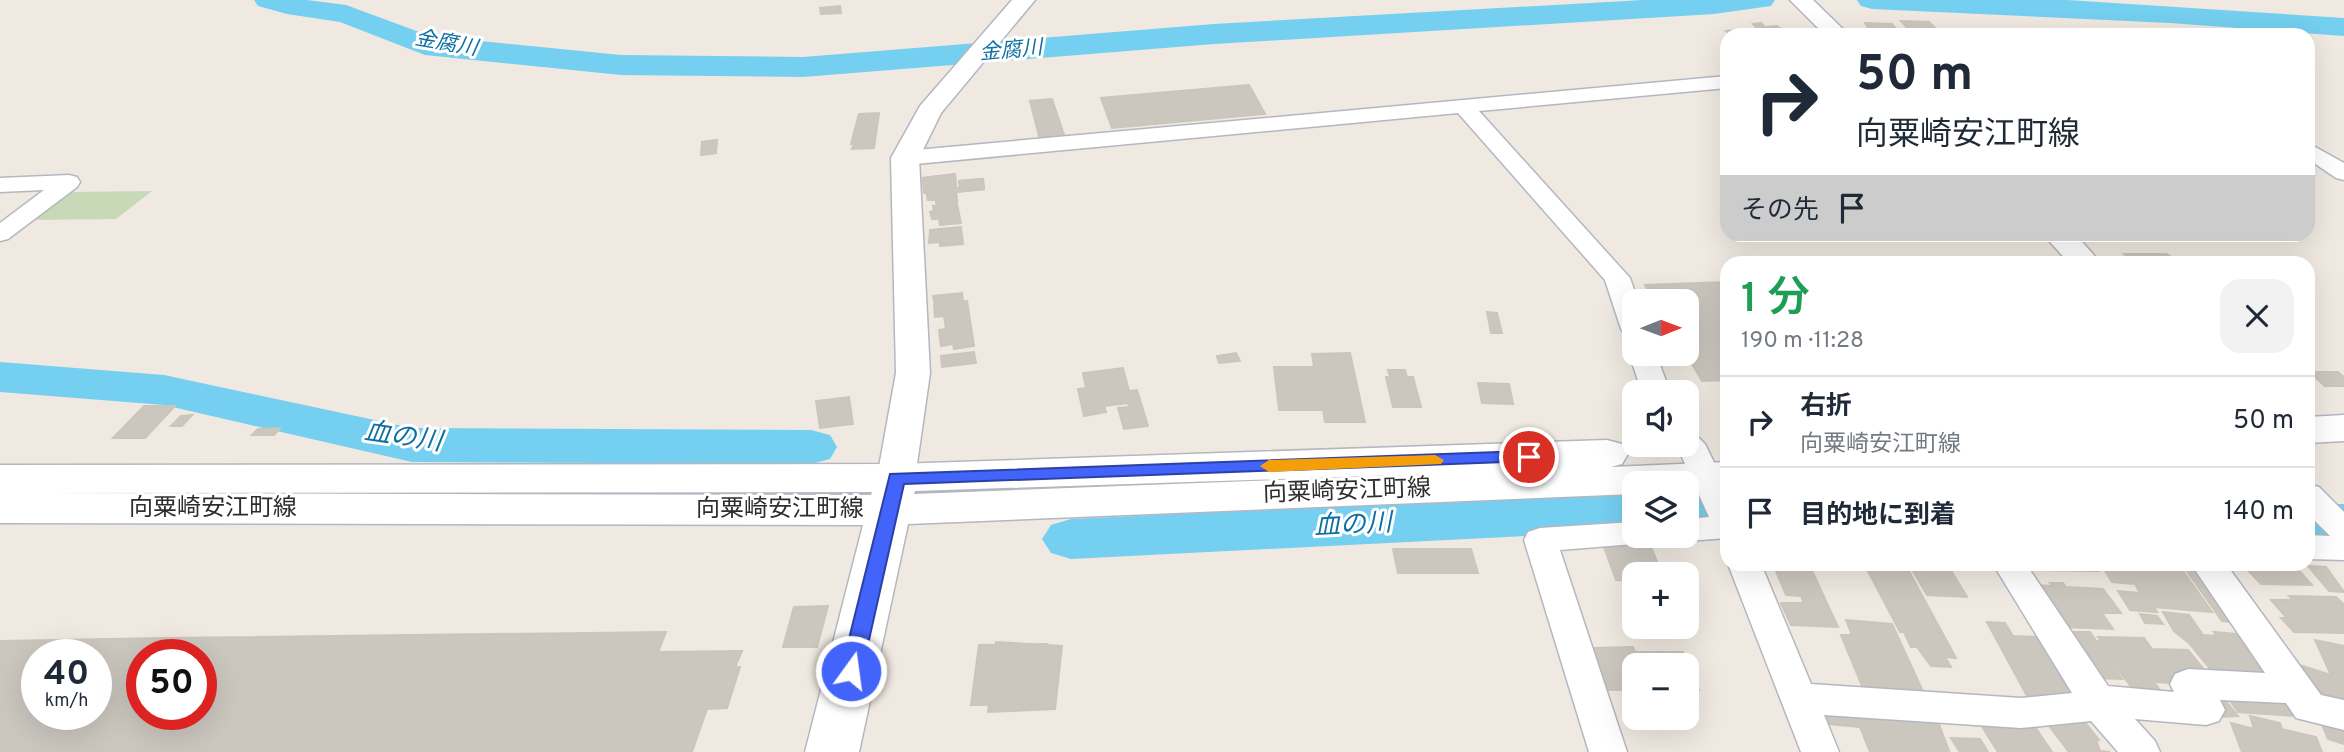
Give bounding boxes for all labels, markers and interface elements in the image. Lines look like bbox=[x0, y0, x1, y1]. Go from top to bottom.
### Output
water label: 金腐川 bbox=[413, 25, 481, 63]
water label: 金腐川 bbox=[978, 35, 1046, 67]
text: 50 m bbox=[1856, 46, 1973, 108]
icon: right bbox=[1741, 56, 1832, 147]
text: 向粟崎安江町線 bbox=[1856, 116, 2080, 156]
icon: arrive bbox=[1833, 189, 1871, 227]
text: その先 bbox=[1741, 195, 1819, 228]
text: 1 分 bbox=[1741, 274, 1810, 327]
button: close bbox=[2220, 279, 2294, 353]
north arrow bbox=[1622, 289, 1699, 366]
map controls bbox=[1622, 289, 1699, 730]
text: 190 m · 11:28 bbox=[1741, 327, 1864, 356]
button: sound bbox=[1622, 380, 1699, 457]
text: 右折 bbox=[1800, 391, 1852, 424]
icon: right bbox=[1741, 403, 1779, 441]
text: 50 m bbox=[2233, 405, 2294, 438]
water label: 血の川 bbox=[362, 416, 447, 460]
pin bbox=[1499, 427, 1559, 487]
text: 向粟崎安江町線 bbox=[1800, 431, 1961, 460]
icon: arrive bbox=[1510, 438, 1548, 476]
button: layers bbox=[1622, 471, 1699, 548]
street label: 向粟崎安江町線 bbox=[1263, 474, 1431, 510]
street label: 向粟崎安江町線 bbox=[129, 494, 297, 524]
icon: arrive bbox=[1741, 494, 1779, 532]
street label: 向粟崎安江町線 bbox=[696, 495, 864, 525]
text: 140 m bbox=[2224, 496, 2294, 529]
text: 目的地に到着 bbox=[1800, 500, 1956, 533]
water label: 血の川 bbox=[1313, 507, 1396, 545]
button: + bbox=[1622, 562, 1699, 639]
position arrow bbox=[814, 634, 888, 708]
speed limit sign: 50 bbox=[126, 639, 217, 730]
text: 40 bbox=[44, 653, 89, 697]
button: − bbox=[1622, 653, 1699, 730]
text: km/h bbox=[45, 690, 88, 713]

